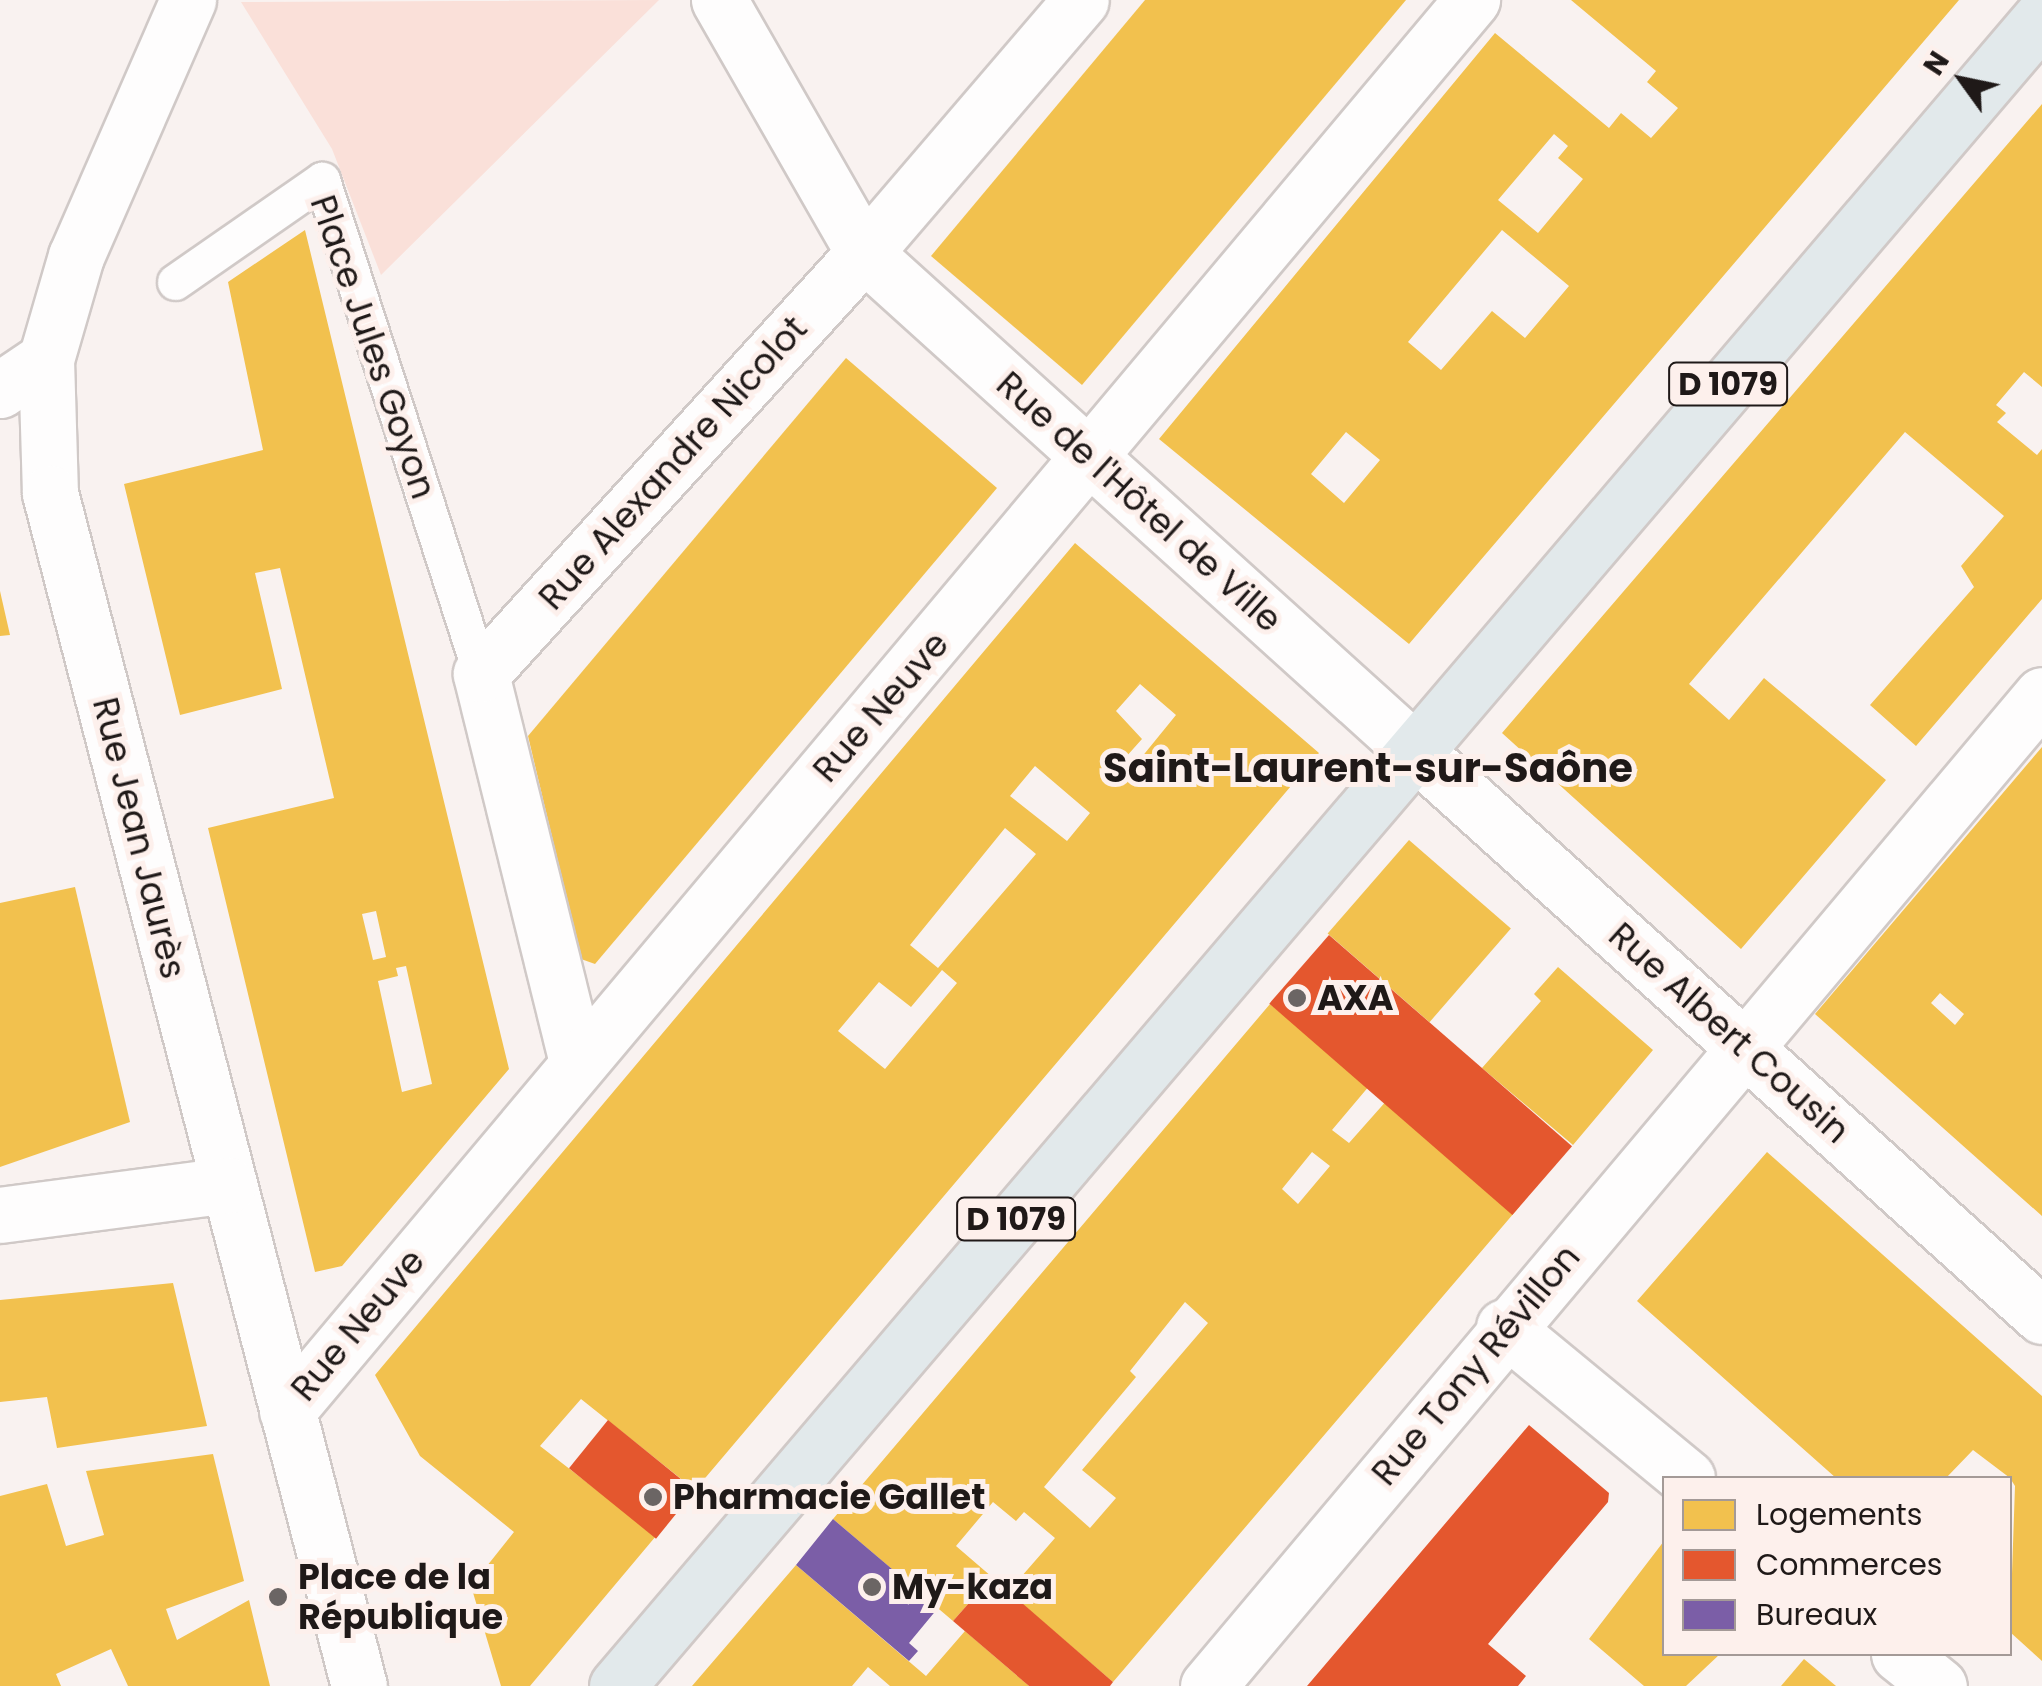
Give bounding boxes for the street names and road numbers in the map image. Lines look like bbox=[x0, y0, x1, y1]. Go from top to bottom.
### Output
street label: Place Jules Goyon bbox=[301, 190, 445, 504]
street label: Rue Alexandre Nicolot bbox=[530, 308, 816, 618]
road number: D 1079 bbox=[1668, 357, 1788, 411]
street label: Rue de l'Hôtel de Ville bbox=[988, 363, 1290, 641]
street label: Rue Neuve bbox=[805, 624, 957, 790]
street label: Rue Jean Jaurès bbox=[84, 693, 194, 983]
street label: Rue Albert Cousin bbox=[1600, 914, 1858, 1152]
road number: D 1079 bbox=[956, 1192, 1076, 1246]
street label: Rue Tony Révillon bbox=[1363, 1236, 1589, 1494]
street label: Rue Neuve bbox=[283, 1241, 433, 1409]

